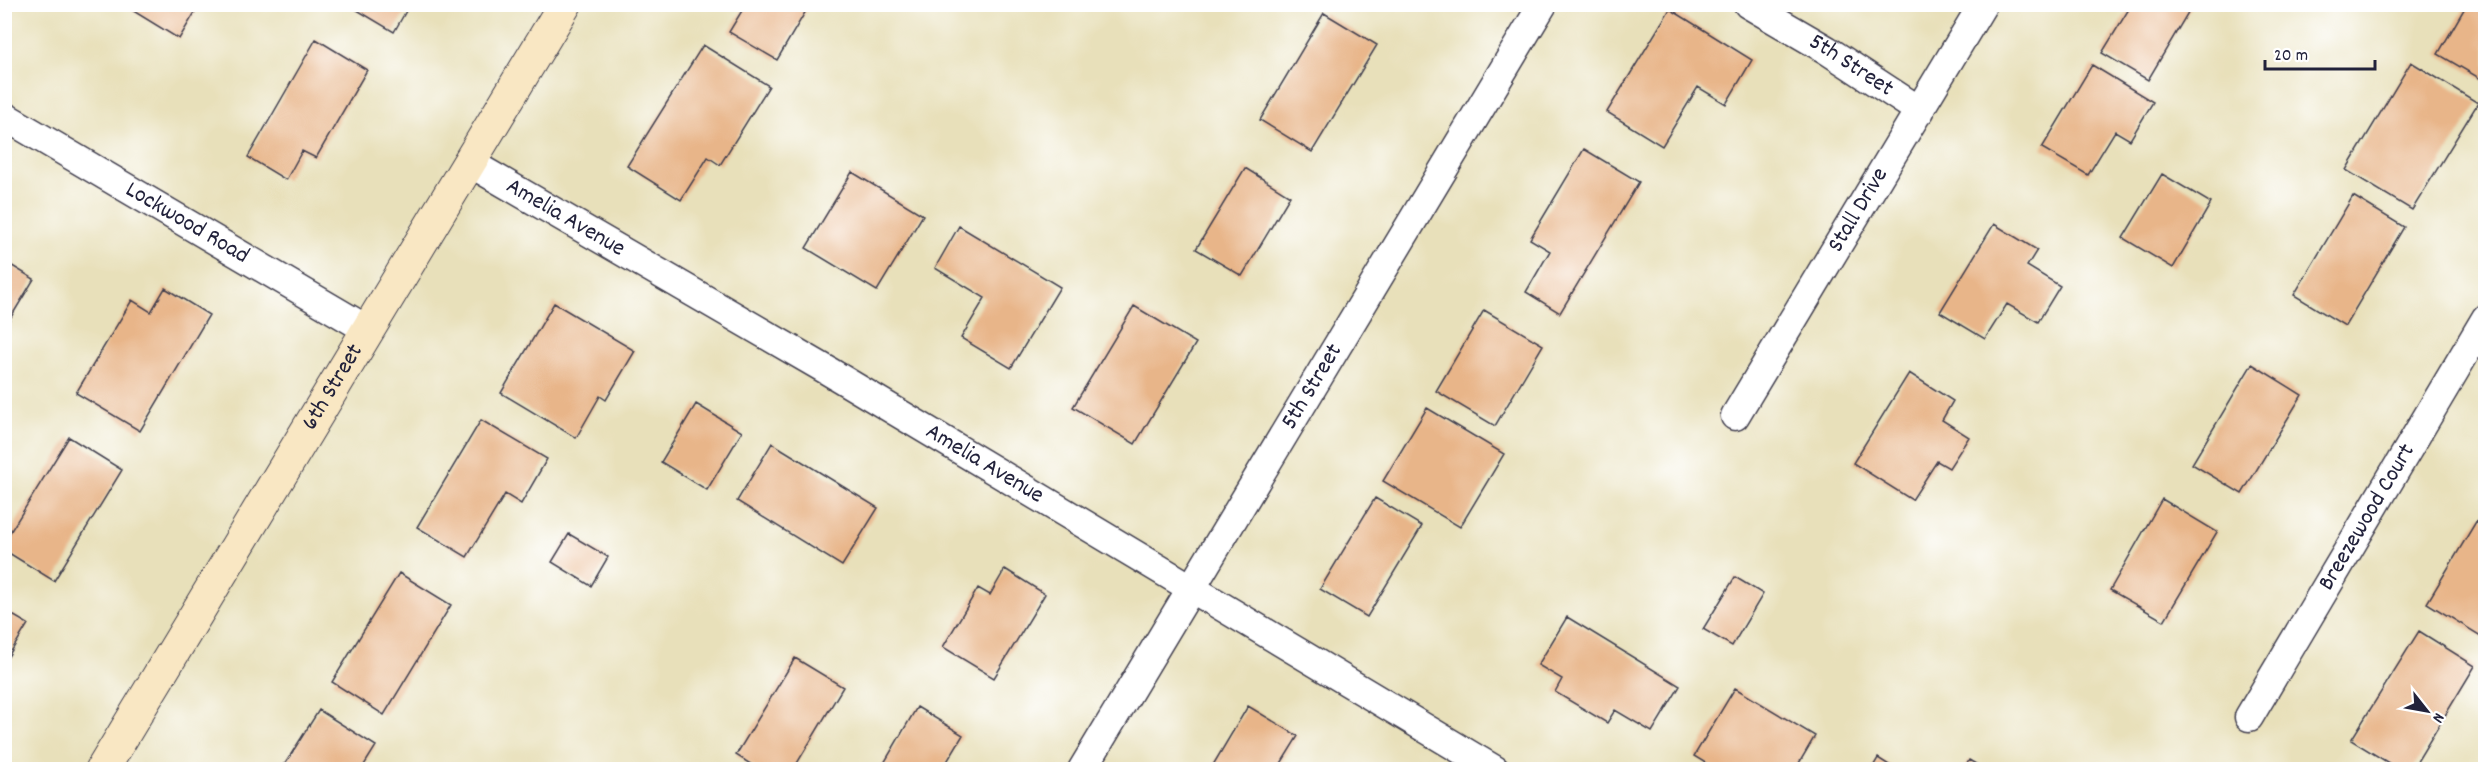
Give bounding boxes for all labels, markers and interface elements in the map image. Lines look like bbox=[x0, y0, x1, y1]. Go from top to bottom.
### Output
street label: 5th Street bbox=[1802, 26, 1900, 106]
scale bar bbox=[2265, 33, 2374, 71]
text: 20 m bbox=[2274, 44, 2308, 69]
street label: Stall Drive bbox=[1820, 161, 1898, 259]
street label: Amelia Avenue bbox=[499, 170, 631, 266]
street label: Lockwood Road bbox=[118, 174, 255, 273]
street label: 5th Street bbox=[1273, 337, 1352, 436]
street label: 6th Street bbox=[294, 338, 373, 437]
street label: Amelia Avenue bbox=[919, 416, 1050, 513]
street label: Breezewood Court bbox=[2311, 438, 2424, 597]
north arrow bbox=[2397, 681, 2457, 741]
text: N bbox=[2426, 708, 2450, 727]

